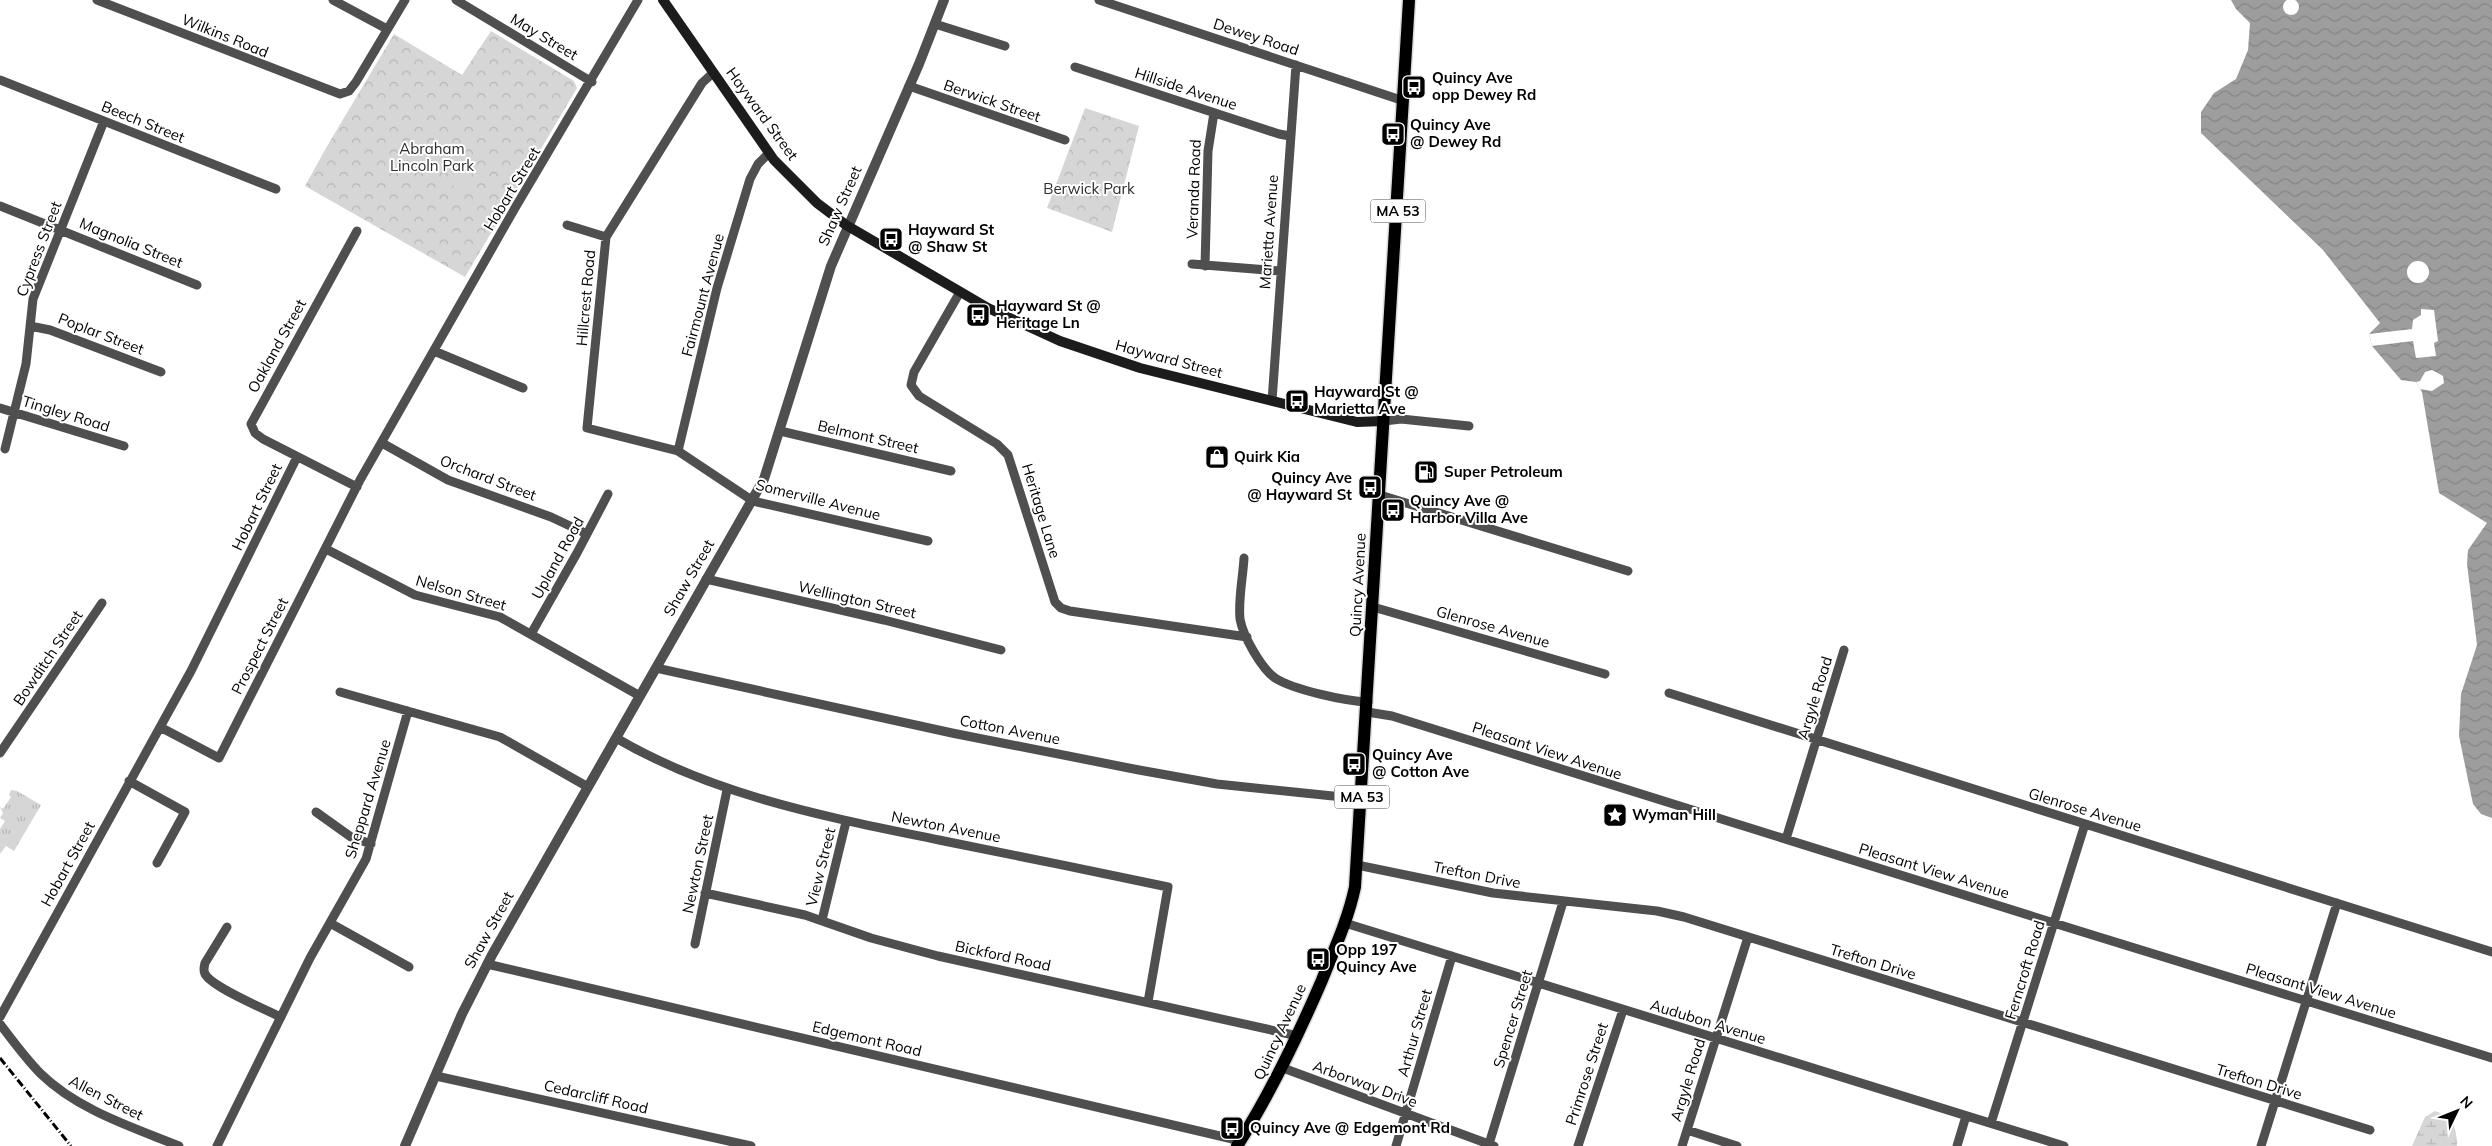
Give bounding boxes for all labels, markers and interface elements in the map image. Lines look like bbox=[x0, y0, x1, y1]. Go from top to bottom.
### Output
street label: Wilkins Road bbox=[179, 9, 271, 62]
street label: May Street bbox=[507, 9, 581, 64]
street label: Dewey Road bbox=[1211, 14, 1301, 59]
street label: Hillside Avenue bbox=[1133, 63, 1240, 114]
street label: Hayward Street bbox=[722, 64, 802, 164]
place label: Quincy Ave opp Dewey Rd bbox=[1432, 68, 1536, 104]
bus stop icon: Quincy Ave opp Dewey Rd bbox=[1401, 74, 1427, 100]
street label: Berwick Street bbox=[941, 75, 1043, 126]
street label: Beech Street bbox=[99, 96, 188, 147]
place label: Quincy Ave @ Dewey Rd bbox=[1410, 115, 1501, 151]
bus stop icon: Quincy Ave @ Dewey Rd bbox=[1380, 121, 1406, 147]
park label: Abraham Lincoln Park bbox=[390, 139, 474, 175]
street label: Veranda Road bbox=[1182, 139, 1205, 239]
street label: Hobart Street bbox=[479, 143, 544, 234]
street label: Shaw Street bbox=[813, 163, 866, 249]
street label: Marietta Avenue bbox=[1255, 174, 1282, 290]
park label: Berwick Park bbox=[1043, 179, 1135, 198]
street label: Cypress Street bbox=[12, 198, 65, 299]
road number: MA 53 bbox=[1370, 200, 1426, 222]
street label: Magnolia Street bbox=[77, 213, 186, 272]
place label: Hayward St @ Shaw St bbox=[908, 220, 995, 256]
bus stop icon: Hayward St @ Shaw St bbox=[878, 226, 904, 252]
street label: Fairmount Avenue bbox=[677, 231, 728, 359]
street label: Hillcrest Road bbox=[572, 249, 599, 347]
street label: Oakland Street bbox=[243, 296, 310, 396]
place label: Hayward St @ Heritage Ln bbox=[996, 296, 1101, 332]
bus stop icon: Hayward St @ Heritage Ln bbox=[965, 302, 991, 328]
street label: Poplar Street bbox=[56, 308, 147, 359]
street label: Hayward Street bbox=[1113, 335, 1225, 382]
place label: Hayward St @ Marietta Ave bbox=[1314, 382, 1419, 418]
bus stop icon: Hayward St @ Marietta Ave bbox=[1284, 388, 1310, 414]
street label: Tingley Road bbox=[20, 391, 112, 436]
street label: Belmont Street bbox=[816, 416, 920, 457]
shop icon: Quirk Kia bbox=[1204, 444, 1230, 470]
place label: Quirk Kia bbox=[1234, 447, 1300, 466]
street label: Orchard Street bbox=[437, 450, 539, 505]
fuel station icon: Super Petroleum bbox=[1413, 459, 1439, 485]
street label: Hobart Street bbox=[227, 460, 286, 553]
street label: Heritage Lane bbox=[1018, 461, 1065, 561]
place label: Super Petroleum bbox=[1444, 462, 1563, 481]
place label: Quincy Ave @ Hayward St bbox=[1247, 468, 1352, 504]
bus stop icon: Quincy Ave @ Hayward St bbox=[1357, 474, 1383, 500]
street label: Somerville Avenue bbox=[754, 475, 883, 524]
place label: Quincy Ave @ Harbor Villa Ave bbox=[1410, 491, 1528, 527]
bus stop icon: Quincy Ave @ Harbor Villa Ave bbox=[1380, 497, 1406, 523]
street label: Upland Road bbox=[527, 513, 588, 602]
street label: Quincy Avenue bbox=[1345, 532, 1370, 638]
street label: Shaw Street bbox=[659, 536, 718, 620]
street label: Nelson Street bbox=[414, 571, 509, 614]
street label: Wellington Street bbox=[796, 577, 918, 622]
street label: Prospect Street bbox=[227, 594, 292, 697]
street label: Glenrose Avenue bbox=[1434, 601, 1552, 652]
street label: Bowditch Street bbox=[9, 606, 86, 709]
street label: Argyle Road bbox=[1793, 654, 1836, 742]
street label: Cotton Avenue bbox=[958, 710, 1062, 749]
street label: Pleasant View Avenue bbox=[1470, 717, 1624, 784]
street label: Sheppard Avenue bbox=[340, 737, 395, 861]
place label: Quincy Ave @ Cotton Ave bbox=[1372, 745, 1469, 781]
bus stop icon: Quincy Ave @ Cotton Ave bbox=[1341, 751, 1367, 777]
street label: Glenrose Avenue bbox=[2026, 783, 2144, 836]
road number: MA 53 bbox=[1334, 786, 1390, 809]
place icon: Wyman Hill bbox=[1602, 802, 1628, 828]
place label: Wyman Hill bbox=[1632, 805, 1716, 824]
street label: Newton Avenue bbox=[890, 807, 1002, 846]
street label: Newton Street bbox=[678, 813, 717, 915]
street label: Hobart Street bbox=[36, 818, 99, 910]
street label: View Street bbox=[802, 826, 839, 908]
street label: Pleasant View Avenue bbox=[1857, 839, 2012, 902]
street label: Trefton Drive bbox=[1432, 857, 1522, 892]
street label: Shaw Street bbox=[460, 888, 518, 972]
street label: Ferncroft Road bbox=[2000, 918, 2049, 1022]
street label: Bickford Road bbox=[953, 936, 1053, 975]
street label: Trefton Drive bbox=[1828, 939, 1918, 984]
place label: Opp 197 Quincy Ave bbox=[1336, 940, 1417, 976]
bus stop icon: Opp 197 Quincy Ave bbox=[1305, 946, 1331, 972]
street label: Pleasant View Avenue bbox=[2244, 959, 2399, 1022]
street label: Spencer Street bbox=[1489, 968, 1536, 1070]
street label: Quincy Avenue bbox=[1249, 981, 1310, 1083]
street label: Arthur Street bbox=[1393, 987, 1436, 1079]
street label: Audubon Avenue bbox=[1648, 995, 1768, 1048]
street label: Edgemont Road bbox=[811, 1017, 924, 1060]
street label: Primrose Street bbox=[1561, 1020, 1612, 1128]
street label: Argyle Road bbox=[1666, 1036, 1709, 1124]
street label: Arborway Drive bbox=[1310, 1056, 1420, 1111]
street label: Trefton Drive bbox=[2214, 1059, 2304, 1104]
street label: Allen Street bbox=[66, 1071, 146, 1124]
street label: Cedarcliff Road bbox=[542, 1075, 650, 1118]
north arrow bbox=[2432, 1086, 2482, 1136]
text: N bbox=[2456, 1092, 2477, 1112]
bus stop icon: Quincy Ave @ Edgemont Rd bbox=[1219, 1115, 1245, 1141]
place label: Quincy Ave @ Edgemont Rd bbox=[1250, 1118, 1450, 1137]

